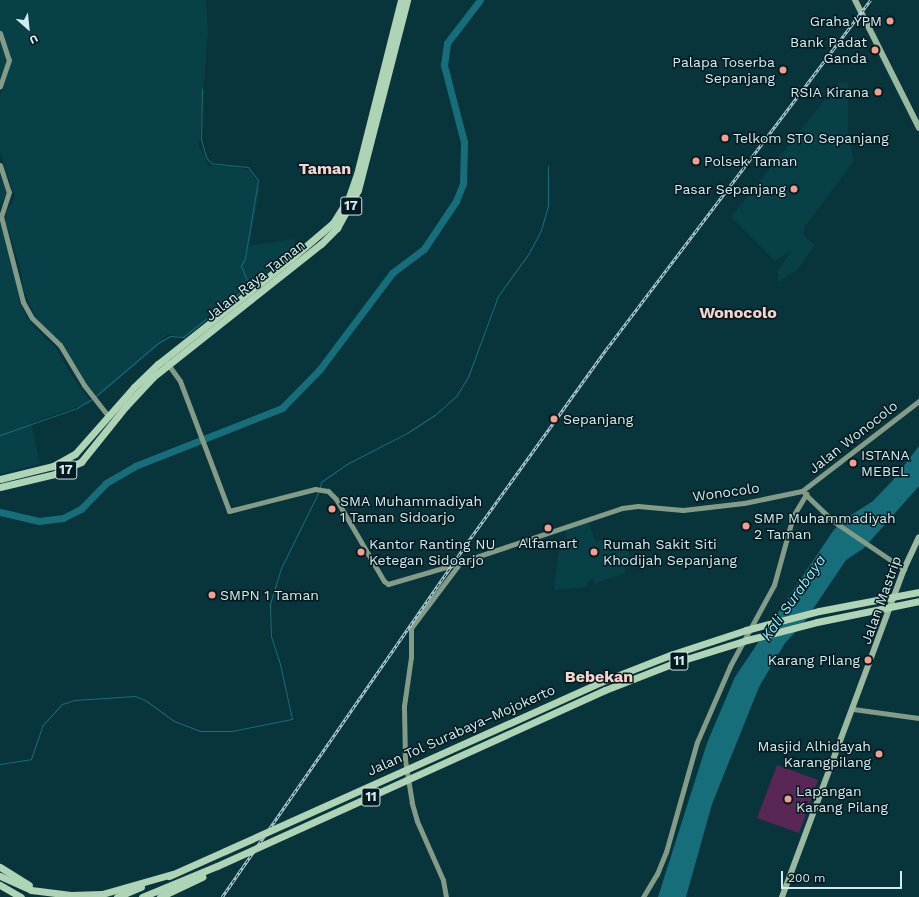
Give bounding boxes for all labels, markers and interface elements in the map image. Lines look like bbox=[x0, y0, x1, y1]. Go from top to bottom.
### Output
north arrow bbox=[8, 8, 48, 48]
place label: Graha YPM bbox=[809, 13, 882, 29]
marker: Graha YPM bbox=[885, 16, 895, 26]
text: U bbox=[27, 32, 40, 47]
place label: Bank Padat Ganda bbox=[790, 34, 867, 66]
marker: Bank Padat Ganda bbox=[870, 45, 880, 55]
place label: Palapa Toserba Sepanjang bbox=[672, 54, 775, 86]
marker: Palapa Toserba Sepanjang bbox=[778, 65, 788, 75]
place label: RSIA Kirana bbox=[790, 84, 869, 100]
marker: RSIA Kirana bbox=[872, 86, 884, 98]
place label: Telkom STO Sepanjang bbox=[733, 130, 889, 146]
marker: Telkom STO Sepanjang bbox=[720, 133, 730, 143]
place label: Polsek Taman bbox=[704, 153, 798, 169]
marker: Polsek Taman bbox=[691, 156, 701, 166]
district label: Taman bbox=[299, 159, 351, 179]
place label: Pasar Sepanjang bbox=[674, 181, 786, 197]
marker: Pasar Sepanjang bbox=[789, 184, 799, 194]
road number: 17 bbox=[340, 195, 362, 217]
street label: Jalan Raya Taman bbox=[201, 236, 309, 324]
district label: Wonocolo bbox=[699, 303, 777, 323]
street label: Jalan Wonocolo bbox=[805, 397, 901, 477]
place label: Sepanjang bbox=[563, 411, 633, 427]
marker: Sepanjang bbox=[548, 413, 560, 425]
place label: ISTANA MEBEL bbox=[861, 447, 910, 480]
marker: ISTANA MEBEL bbox=[848, 458, 858, 468]
road number: 17 bbox=[55, 459, 77, 481]
street label: Wonocolo bbox=[691, 479, 761, 505]
place label: SMA Muhammadiyah 1 Taman Sidoarjo bbox=[340, 493, 483, 526]
marker: SMA Muhammadiyah 1 Taman Sidoarjo bbox=[327, 504, 337, 514]
place label: SMP Muhammadiyah 2 Taman bbox=[754, 510, 896, 542]
marker: SMP Muhammadiyah 2 Taman bbox=[741, 521, 751, 531]
marker: Alfamart bbox=[543, 523, 553, 533]
place label: Alfamart bbox=[519, 535, 577, 551]
place label: Kantor Ranting NU Ketegan Sidoarjo bbox=[369, 536, 496, 568]
place label: Rumah Sakit Siti Khodijah Sepanjang bbox=[603, 536, 737, 568]
marker: Rumah Sakit Siti Khodijah Sepanjang bbox=[588, 546, 600, 558]
marker: Kantor Ranting NU Ketegan Sidoarjo bbox=[356, 547, 366, 557]
water label: Kali Surabaya bbox=[758, 552, 830, 644]
street label: Jalan Mastrip bbox=[857, 554, 905, 646]
place label: SMPN 1 Taman bbox=[220, 587, 320, 603]
marker: SMPN 1 Taman bbox=[207, 590, 217, 600]
road number: 11 bbox=[669, 650, 689, 672]
place label: Karang PIlang bbox=[768, 652, 860, 668]
marker: Karang PIlang bbox=[863, 655, 873, 665]
district label: Bebekan bbox=[565, 667, 633, 687]
street label: Jalan Tol Surabaya–Mojokerto bbox=[364, 681, 558, 779]
place label: Masjid Alhidayah Karangpilang bbox=[757, 738, 871, 770]
marker: Masjid Alhidayah Karangpilang bbox=[874, 749, 884, 759]
place label: Lapangan Karang Pilang bbox=[796, 783, 888, 816]
road number: 11 bbox=[361, 786, 381, 808]
marker: Lapangan Karang Pilang bbox=[783, 794, 793, 804]
scale bar bbox=[783, 863, 904, 889]
text: 200 m bbox=[788, 871, 825, 885]

